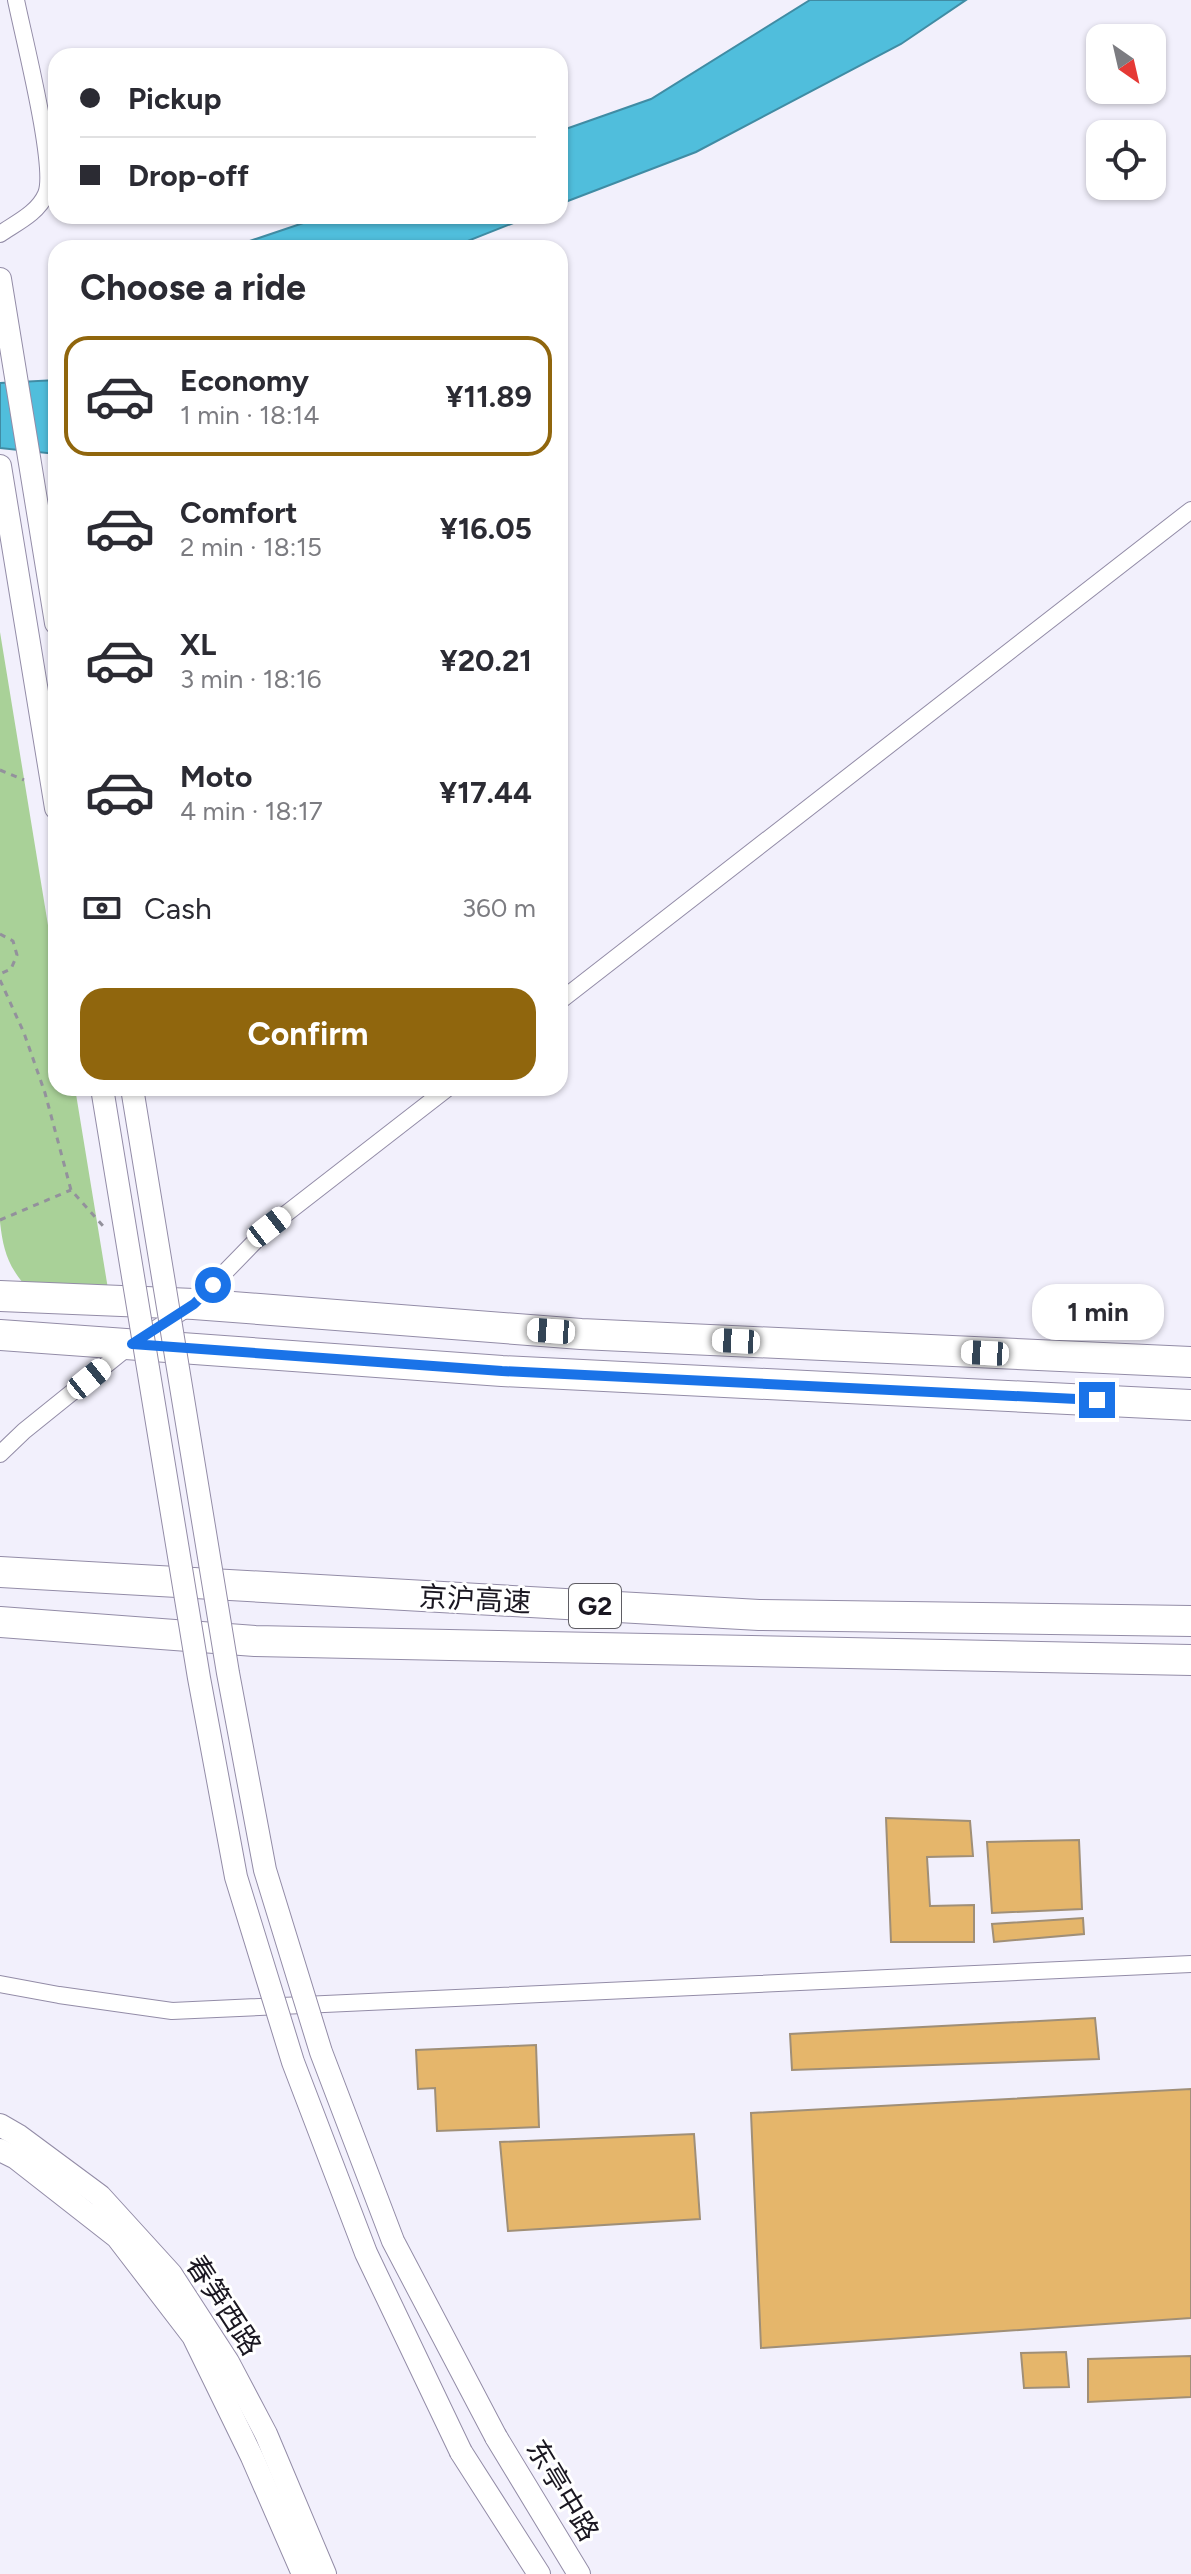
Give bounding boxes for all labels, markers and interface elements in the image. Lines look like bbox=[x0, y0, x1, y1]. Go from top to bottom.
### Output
north arrow bbox=[1086, 24, 1166, 104]
map controls bbox=[1086, 24, 1166, 200]
text: Pickup bbox=[128, 80, 222, 117]
button: locate bbox=[1086, 120, 1166, 200]
text: Drop-off bbox=[128, 157, 249, 194]
text: Choose a ride bbox=[80, 266, 306, 309]
icon: car bbox=[84, 360, 156, 432]
text: Economy bbox=[180, 362, 309, 399]
text: ¥11.89 bbox=[446, 378, 532, 415]
text: 1 min · 18:14 bbox=[180, 399, 319, 431]
icon: car bbox=[84, 492, 156, 564]
text: Comfort bbox=[180, 494, 298, 531]
text: ¥16.05 bbox=[440, 510, 532, 547]
text: 2 min · 18:15 bbox=[180, 531, 322, 563]
icon: car bbox=[84, 624, 156, 696]
text: XL bbox=[180, 626, 216, 663]
text: ¥20.21 bbox=[440, 642, 532, 679]
text: 3 min · 18:16 bbox=[180, 663, 321, 695]
icon: car bbox=[84, 756, 156, 828]
text: Moto bbox=[180, 758, 252, 795]
text: ¥17.44 bbox=[439, 774, 532, 811]
text: 4 min · 18:17 bbox=[180, 795, 323, 827]
icon: cash bbox=[80, 886, 124, 930]
text: Cash bbox=[144, 890, 212, 927]
text: 360 m bbox=[462, 892, 536, 924]
button: Confirm bbox=[80, 988, 536, 1080]
car bbox=[243, 1203, 295, 1251]
route start bbox=[195, 1267, 231, 1303]
callout: 1 min bbox=[1031, 1284, 1163, 1340]
text: 1 min bbox=[1067, 1296, 1129, 1328]
car bbox=[526, 1317, 576, 1345]
car bbox=[711, 1328, 761, 1354]
car bbox=[960, 1340, 1010, 1366]
car bbox=[63, 1355, 115, 1403]
route end bbox=[1079, 1382, 1115, 1418]
street label: 京沪高速 bbox=[418, 1579, 532, 1619]
road number: G2 bbox=[569, 1584, 621, 1628]
street label: 春笋西路 bbox=[179, 2249, 269, 2361]
street label: 东亭中路 bbox=[520, 2433, 606, 2547]

